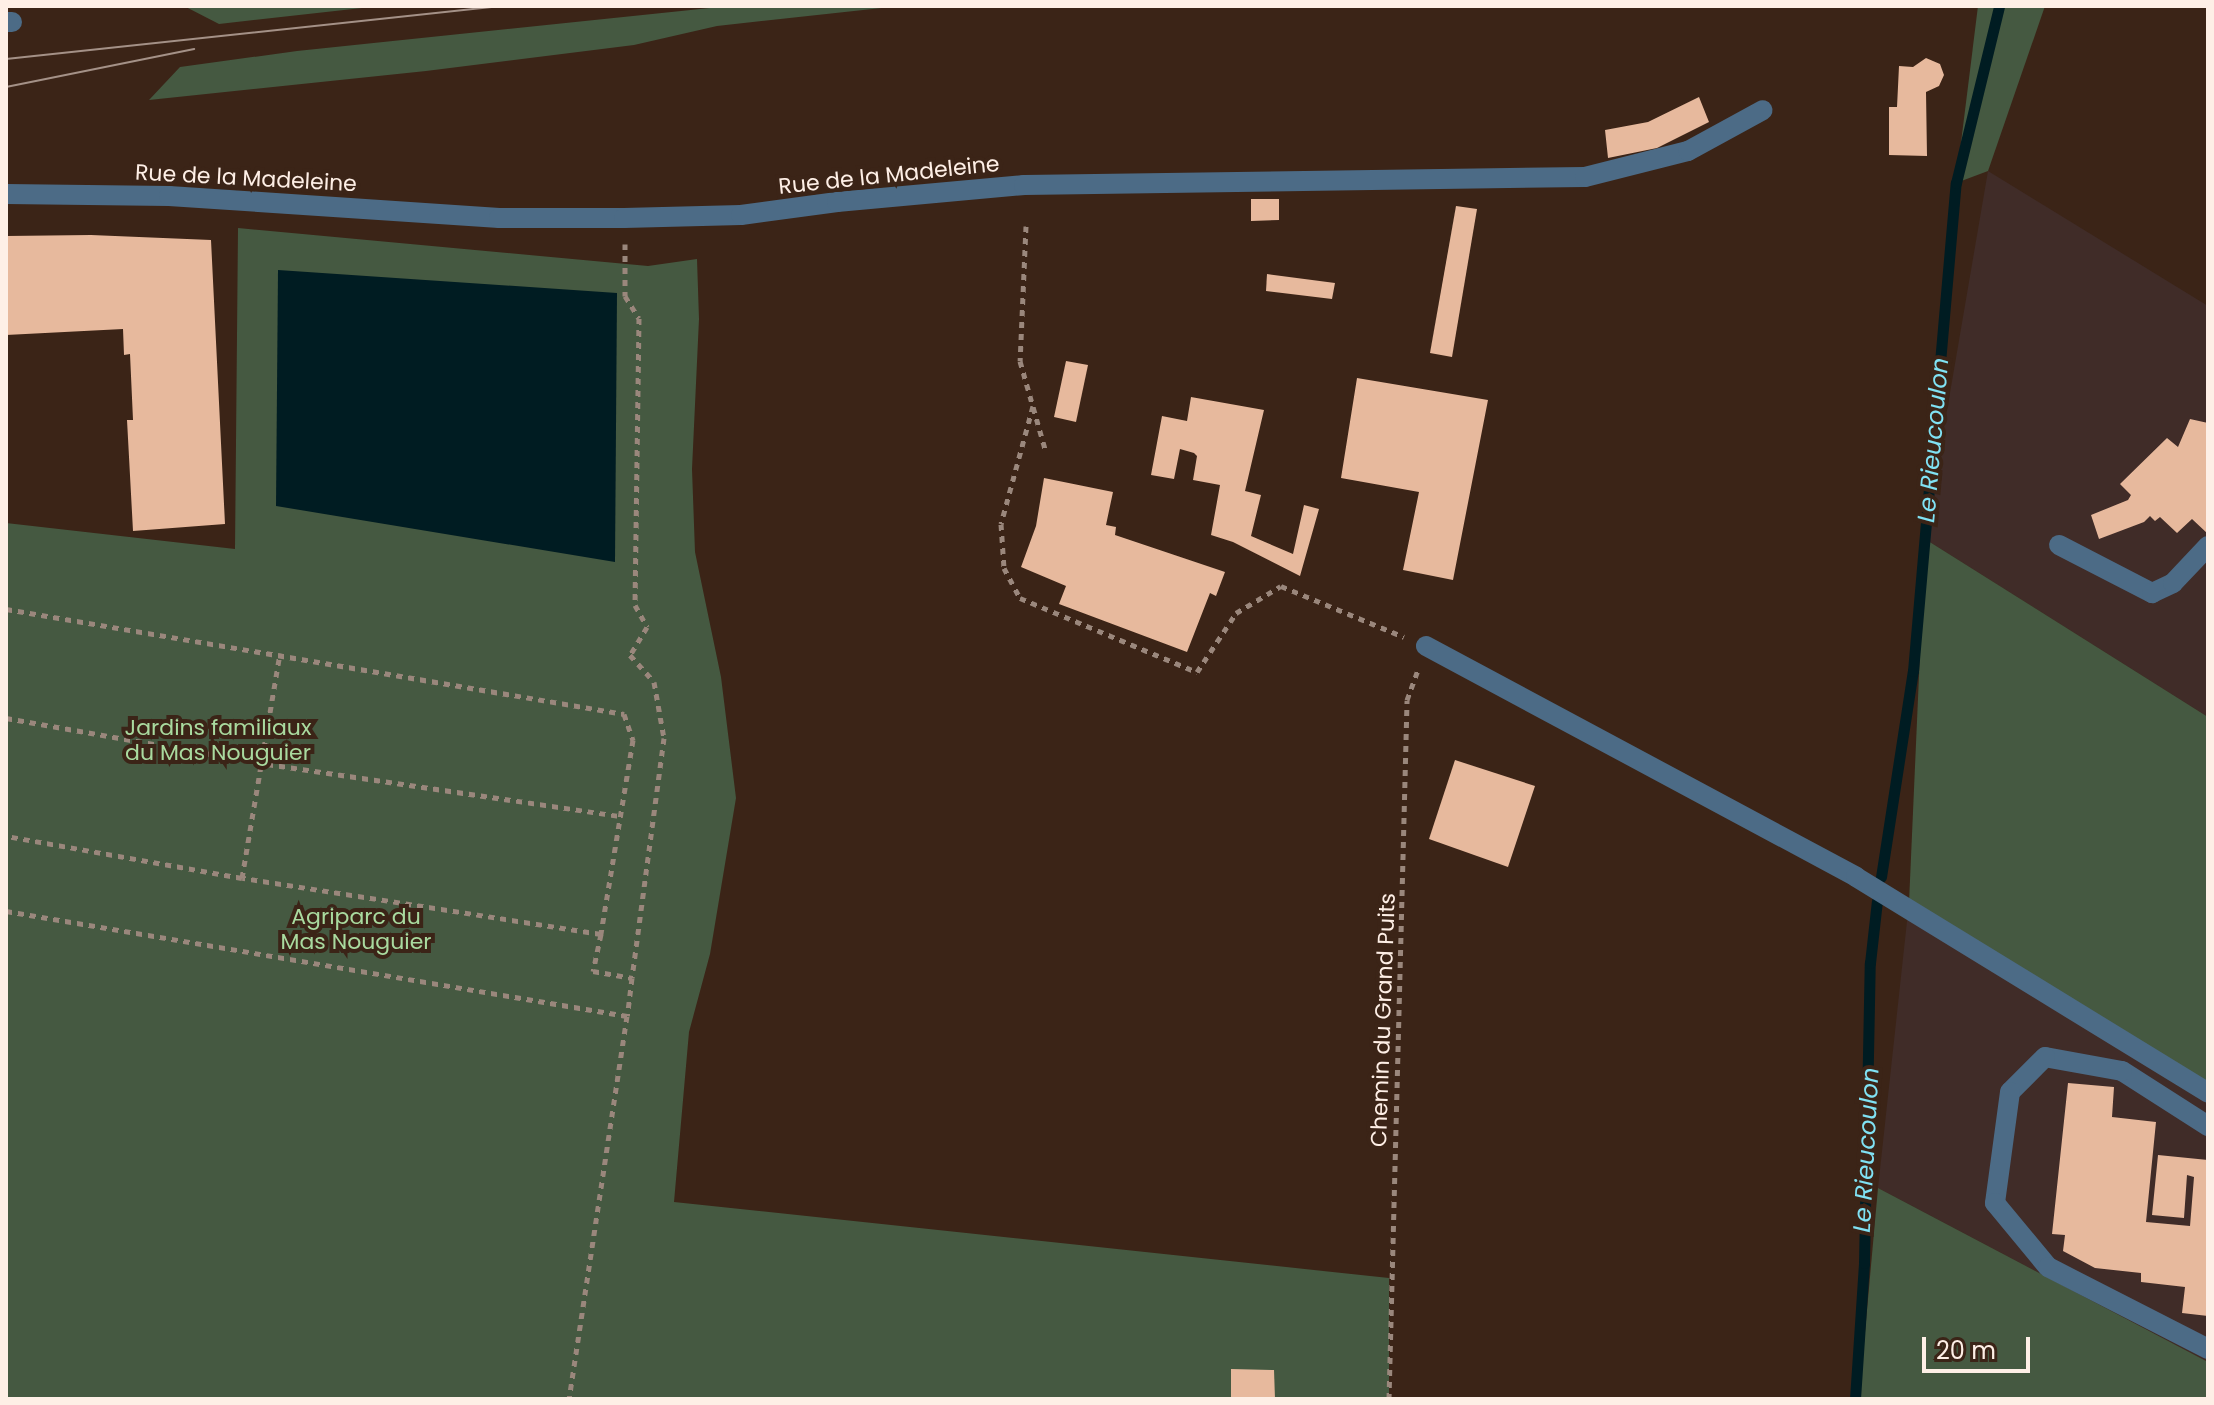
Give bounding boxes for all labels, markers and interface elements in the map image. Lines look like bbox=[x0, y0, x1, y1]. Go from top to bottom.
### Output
street label: Rue de la Madeleine bbox=[777, 150, 1001, 200]
street label: Rue de la Madeleine bbox=[134, 159, 358, 197]
water label: Le Rieucoulon bbox=[1911, 357, 1955, 523]
park label: Jardins familiaux du Mas Nouguier bbox=[125, 714, 311, 766]
street label: Chemin du Grand Puits bbox=[1365, 892, 1401, 1148]
park label: Agriparc du Mas Nouguier bbox=[280, 903, 432, 954]
water label: Le Rieucoulon bbox=[1847, 1067, 1885, 1233]
scale bar bbox=[1926, 1321, 2034, 1371]
text: 20 m bbox=[1936, 1334, 1996, 1367]

